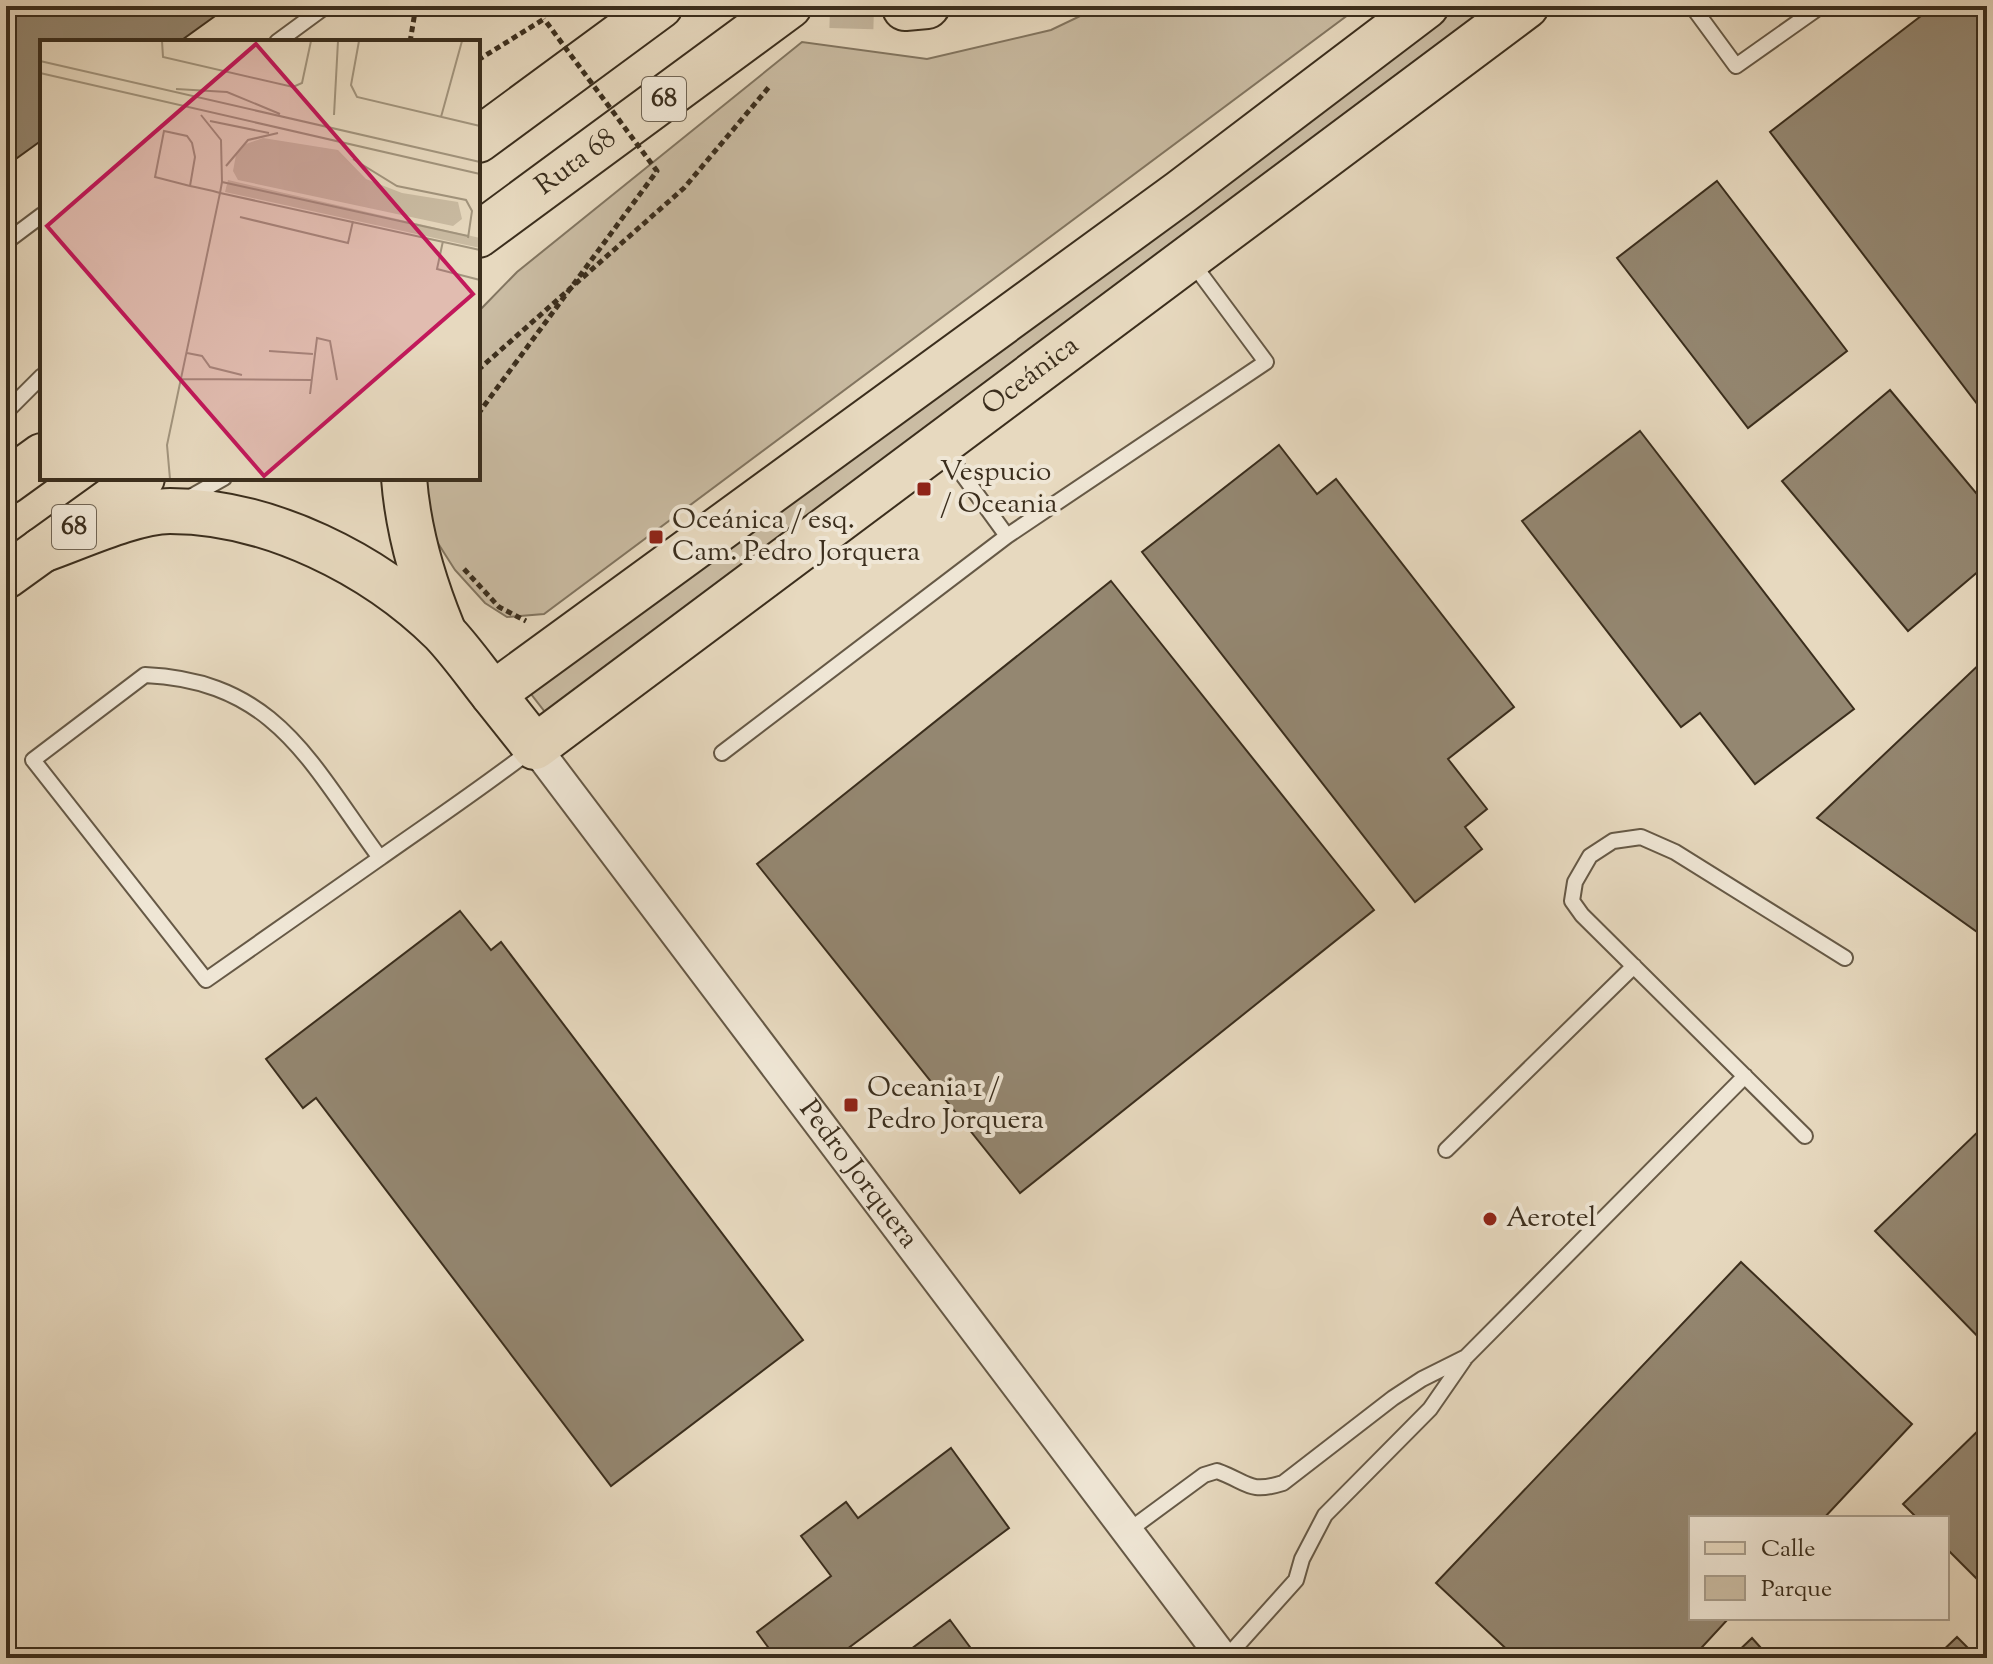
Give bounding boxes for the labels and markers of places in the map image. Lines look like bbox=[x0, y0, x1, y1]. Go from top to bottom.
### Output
place label: Vespucio / Oceania bbox=[940, 453, 1058, 525]
marker: Vespucio / Oceania bbox=[915, 480, 933, 498]
place label: Oceánica / esq. Cam. Pedro Jorquera bbox=[672, 501, 920, 573]
marker: Oceánica / esq. Cam. Pedro Jorquera bbox=[647, 528, 665, 546]
place label: Oceania 1 / Pedro Jorquera bbox=[867, 1069, 1044, 1141]
marker: Oceania 1 / Pedro Jorquera bbox=[842, 1096, 860, 1114]
place label: Aerotel bbox=[1506, 1199, 1597, 1239]
marker: Aerotel bbox=[1481, 1210, 1499, 1228]

